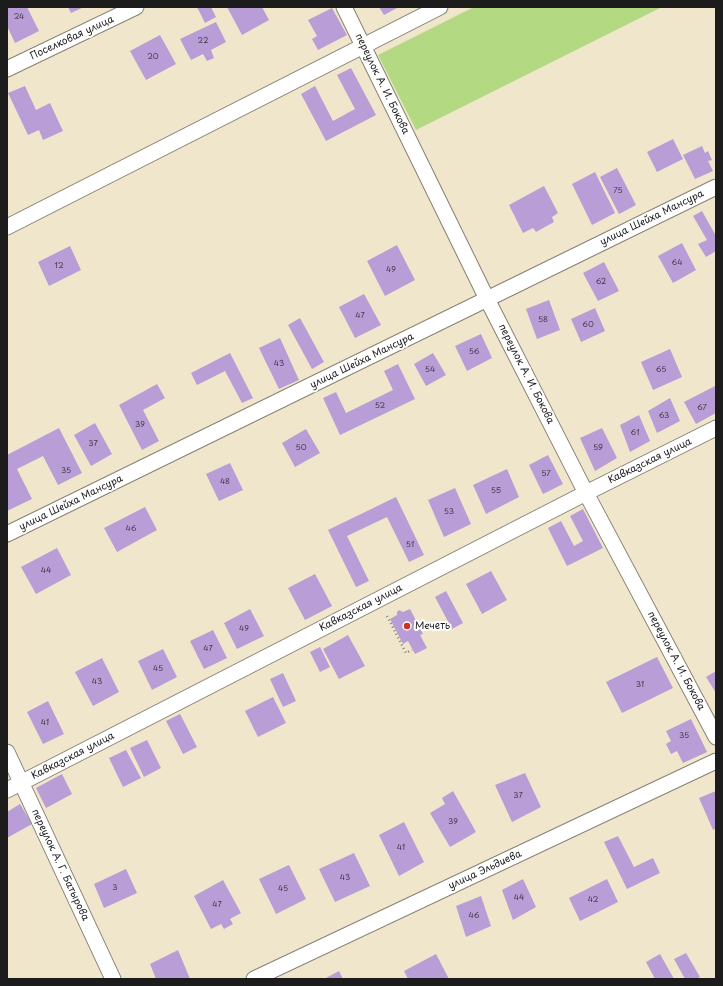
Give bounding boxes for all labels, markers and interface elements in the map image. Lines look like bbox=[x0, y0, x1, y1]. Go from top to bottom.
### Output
house number: 24 bbox=[14, 12, 24, 22]
street label: Поселковая улица bbox=[28, 13, 116, 63]
street label: переулок А. И. Бокова bbox=[352, 32, 412, 136]
house number: 22 bbox=[198, 36, 208, 46]
house number: 20 bbox=[147, 52, 159, 62]
house number: 75 bbox=[613, 186, 623, 196]
street label: улица Шейха Мансура bbox=[598, 188, 706, 248]
house number: 64 bbox=[672, 258, 682, 268]
house number: 12 bbox=[54, 261, 64, 271]
house number: 49 bbox=[386, 265, 396, 275]
house number: 62 bbox=[596, 277, 606, 287]
house number: 47 bbox=[355, 311, 365, 321]
house number: 58 bbox=[538, 315, 548, 325]
house number: 60 bbox=[582, 320, 594, 330]
street label: переулок А. И. Бокова bbox=[496, 322, 556, 426]
street label: улица Шейха Мансура bbox=[308, 331, 416, 391]
house number: 56 bbox=[469, 347, 479, 357]
house number: 43 bbox=[274, 359, 284, 369]
house number: 54 bbox=[425, 365, 435, 375]
house number: 65 bbox=[656, 365, 666, 375]
house number: 52 bbox=[375, 401, 385, 411]
house number: 67 bbox=[697, 403, 707, 413]
house number: 63 bbox=[659, 411, 669, 421]
house number: 39 bbox=[135, 420, 145, 430]
house number: 61 bbox=[631, 428, 639, 438]
street label: Кавказская улица bbox=[606, 436, 694, 486]
house number: 37 bbox=[88, 439, 98, 449]
house number: 50 bbox=[296, 443, 306, 453]
house number: 59 bbox=[593, 443, 603, 453]
house number: 35 bbox=[61, 466, 71, 476]
house number: 57 bbox=[541, 469, 551, 479]
street label: улица Шейха Мансура bbox=[17, 473, 125, 533]
house number: 48 bbox=[220, 477, 230, 487]
house number: 55 bbox=[491, 486, 501, 496]
house number: 53 bbox=[444, 507, 454, 517]
house number: 46 bbox=[126, 524, 136, 534]
house number: 51 bbox=[406, 540, 414, 550]
house number: 44 bbox=[41, 566, 51, 576]
street label: Кавказская улица bbox=[318, 582, 404, 634]
street label: переулок А. И. Бокова bbox=[645, 609, 707, 713]
place label: Мечеть bbox=[415, 620, 450, 632]
marker: Мечеть bbox=[402, 621, 412, 631]
house number: 49 bbox=[239, 624, 249, 634]
house number: 47 bbox=[203, 644, 213, 654]
house number: 45 bbox=[153, 664, 163, 674]
house number: 43 bbox=[92, 677, 102, 687]
house number: 31 bbox=[636, 680, 644, 690]
house number: 41 bbox=[41, 718, 49, 728]
street label: Кавказская улица bbox=[30, 730, 116, 782]
house number: 35 bbox=[679, 731, 689, 741]
house number: 37 bbox=[513, 791, 523, 801]
street label: переулок А. Г. Батырова bbox=[29, 807, 91, 923]
house number: 39 bbox=[448, 817, 458, 827]
house number: 41 bbox=[397, 843, 405, 853]
street label: улица Эльдиева bbox=[447, 848, 523, 892]
house number: 43 bbox=[340, 873, 350, 883]
house number: 3 bbox=[112, 883, 118, 893]
house number: 45 bbox=[278, 884, 288, 894]
house number: 44 bbox=[514, 893, 524, 903]
house number: 42 bbox=[588, 895, 598, 905]
house number: 47 bbox=[212, 900, 222, 910]
house number: 46 bbox=[469, 911, 479, 921]

